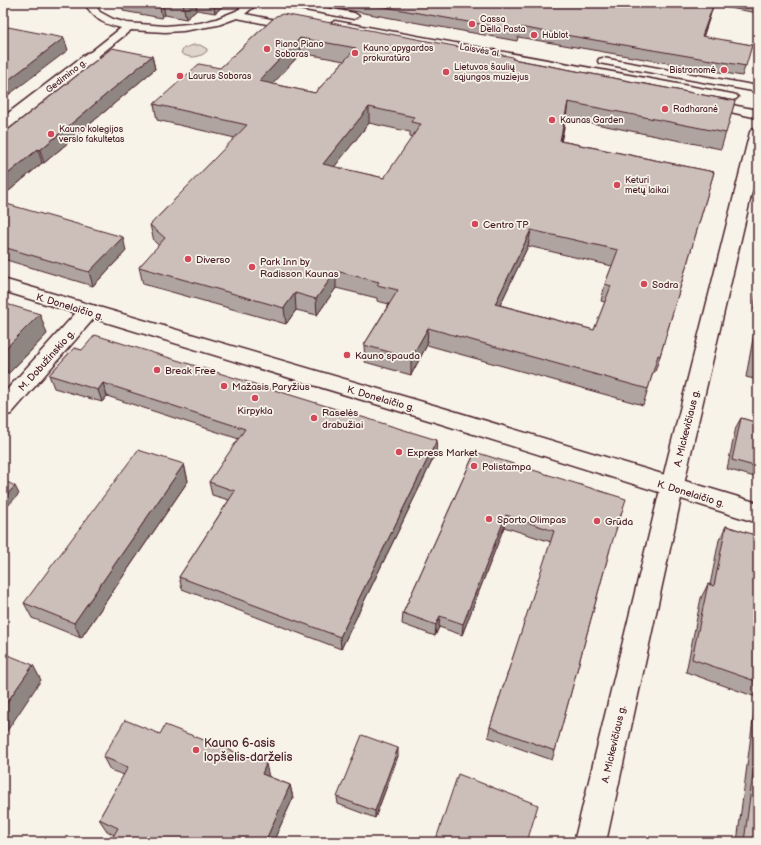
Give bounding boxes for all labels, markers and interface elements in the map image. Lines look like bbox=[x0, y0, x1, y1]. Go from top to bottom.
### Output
place label: Cassa Della Pasta bbox=[480, 14, 526, 35]
marker: Cassa Della Pasta bbox=[467, 19, 477, 29]
marker: Hublot bbox=[529, 30, 539, 40]
place label: Hublot bbox=[542, 30, 569, 41]
place label: Piano Piano Soboras bbox=[275, 39, 324, 60]
street label: Laisvės al. bbox=[459, 41, 501, 60]
place label: Kauno apygardos prokuratūra bbox=[363, 43, 434, 64]
marker: Piano Piano Soboras bbox=[262, 44, 272, 54]
marker: Kauno apygardos prokuratūra bbox=[350, 48, 360, 58]
street label: Gedimino g. bbox=[44, 57, 89, 96]
place label: Lietuvos šaulių sąjungos muziejus bbox=[454, 62, 529, 83]
place label: Bistronomé bbox=[669, 65, 717, 76]
marker: Bistronomé bbox=[719, 65, 729, 75]
marker: Lietuvos šaulių sąjungos muziejus bbox=[441, 67, 451, 77]
marker: Laurus Soboras bbox=[175, 71, 185, 81]
place label: Laurus Soboras bbox=[188, 71, 252, 82]
marker: Radharanė bbox=[660, 104, 670, 114]
place label: Radharanė bbox=[673, 104, 718, 115]
marker: Kaunas Garden bbox=[547, 115, 557, 125]
place label: Kaunas Garden bbox=[560, 115, 623, 126]
place label: Kauno kolegijos verslo fakultetas bbox=[58, 124, 125, 145]
marker: Kauno kolegijos verslo fakultetas bbox=[46, 129, 56, 139]
place label: Keturi metų laikai bbox=[625, 175, 669, 196]
marker: Keturi metų laikai bbox=[612, 180, 622, 190]
marker: Centro TP bbox=[470, 219, 480, 229]
place label: Centro TP bbox=[483, 219, 529, 231]
marker: Diverso bbox=[183, 254, 193, 264]
place label: Diverso bbox=[196, 254, 230, 266]
place label: Park Inn by Radisson Kaunas bbox=[260, 256, 339, 280]
marker: Park Inn by Radisson Kaunas bbox=[247, 262, 257, 272]
marker: Sodra bbox=[639, 279, 649, 289]
place label: Sodra bbox=[652, 279, 679, 291]
street label: K. Donelaičio g. bbox=[35, 291, 105, 323]
street label: M. Dobužinskio g. bbox=[16, 327, 77, 394]
marker: Kauno spauda bbox=[342, 350, 352, 360]
place label: Kauno spauda bbox=[355, 350, 420, 362]
marker: Break Free bbox=[152, 365, 162, 375]
place label: Break Free bbox=[165, 365, 216, 377]
marker: Mažasis Paryžius bbox=[219, 381, 229, 391]
place label: Mažasis Paryžius bbox=[232, 381, 310, 393]
street label: K. Donelaičio g. bbox=[346, 384, 416, 414]
street label: A. Mickevičiaus g. bbox=[672, 388, 702, 468]
marker: Kirpykla bbox=[250, 393, 260, 403]
place label: Kirpykla bbox=[237, 405, 273, 417]
place label: Raselės drabužiai bbox=[322, 407, 363, 431]
marker: Raselės drabužiai bbox=[309, 413, 319, 423]
marker: Express Market bbox=[394, 447, 404, 457]
place label: Express Market bbox=[407, 447, 478, 459]
marker: Polistampa bbox=[469, 461, 479, 471]
place label: Polistampa bbox=[482, 461, 532, 473]
street label: K. Donelaičio g. bbox=[656, 478, 726, 510]
marker: Sporto Olimpas bbox=[484, 514, 494, 524]
place label: Sporto Olimpas bbox=[497, 514, 566, 526]
marker: Grūda bbox=[592, 516, 602, 526]
place label: Grūda bbox=[605, 516, 634, 528]
street label: A. Mickevičiaus g. bbox=[599, 704, 629, 784]
place label: Kauno 6-asis lopšelis-darželis bbox=[204, 736, 293, 765]
marker: Kauno 6-asis lopšelis-darželis bbox=[191, 745, 201, 755]

